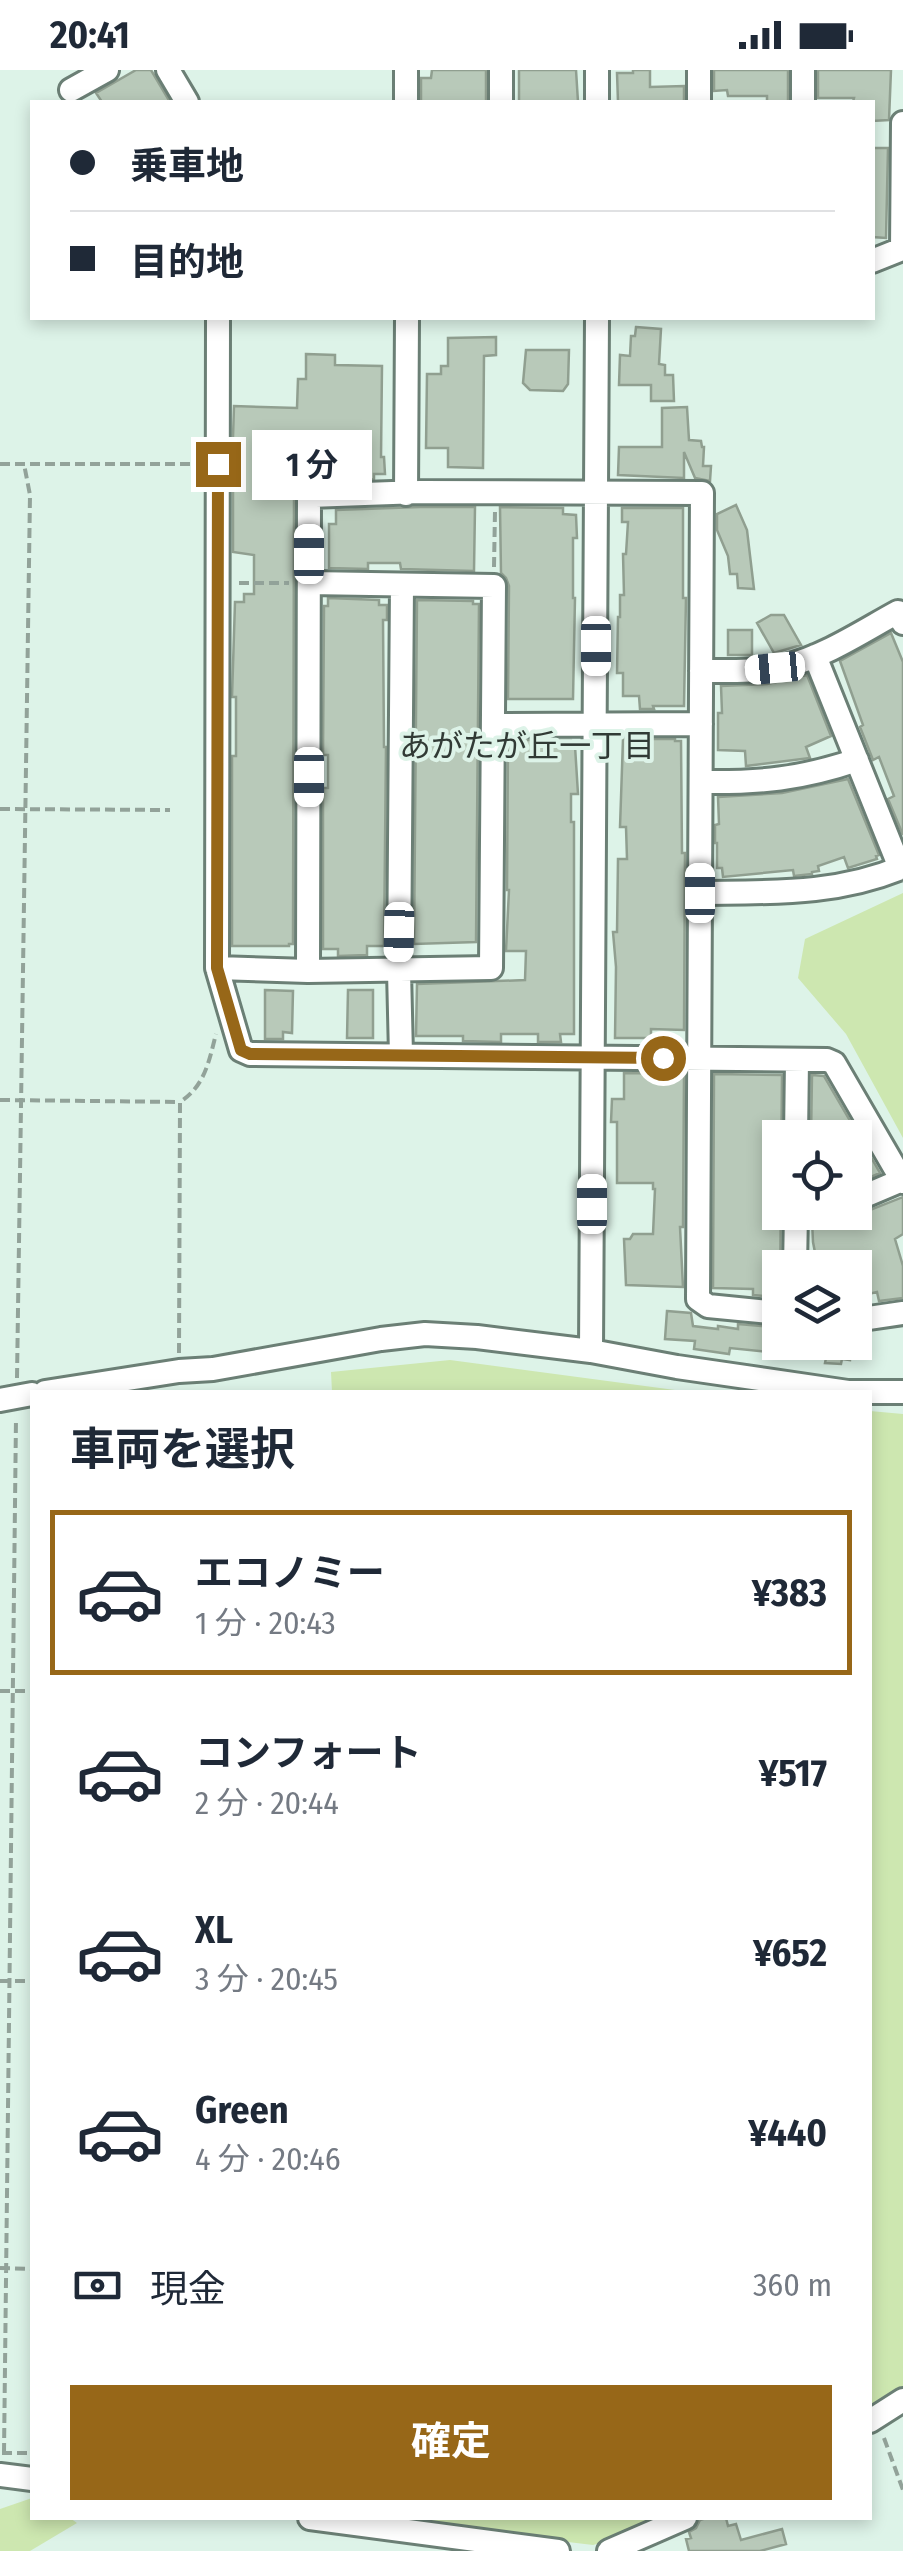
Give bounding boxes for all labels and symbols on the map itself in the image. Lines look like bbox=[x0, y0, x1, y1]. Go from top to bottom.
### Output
callout: 1 分 bbox=[253, 429, 373, 499]
route end bbox=[196, 442, 241, 487]
car bbox=[294, 524, 324, 584]
car bbox=[581, 616, 611, 676]
car bbox=[744, 650, 806, 686]
district label: あがたが丘一丁目 bbox=[399, 727, 655, 765]
car bbox=[294, 747, 324, 807]
car bbox=[685, 863, 715, 923]
car bbox=[383, 902, 415, 962]
route start bbox=[641, 1036, 686, 1081]
car bbox=[577, 1174, 607, 1234]

